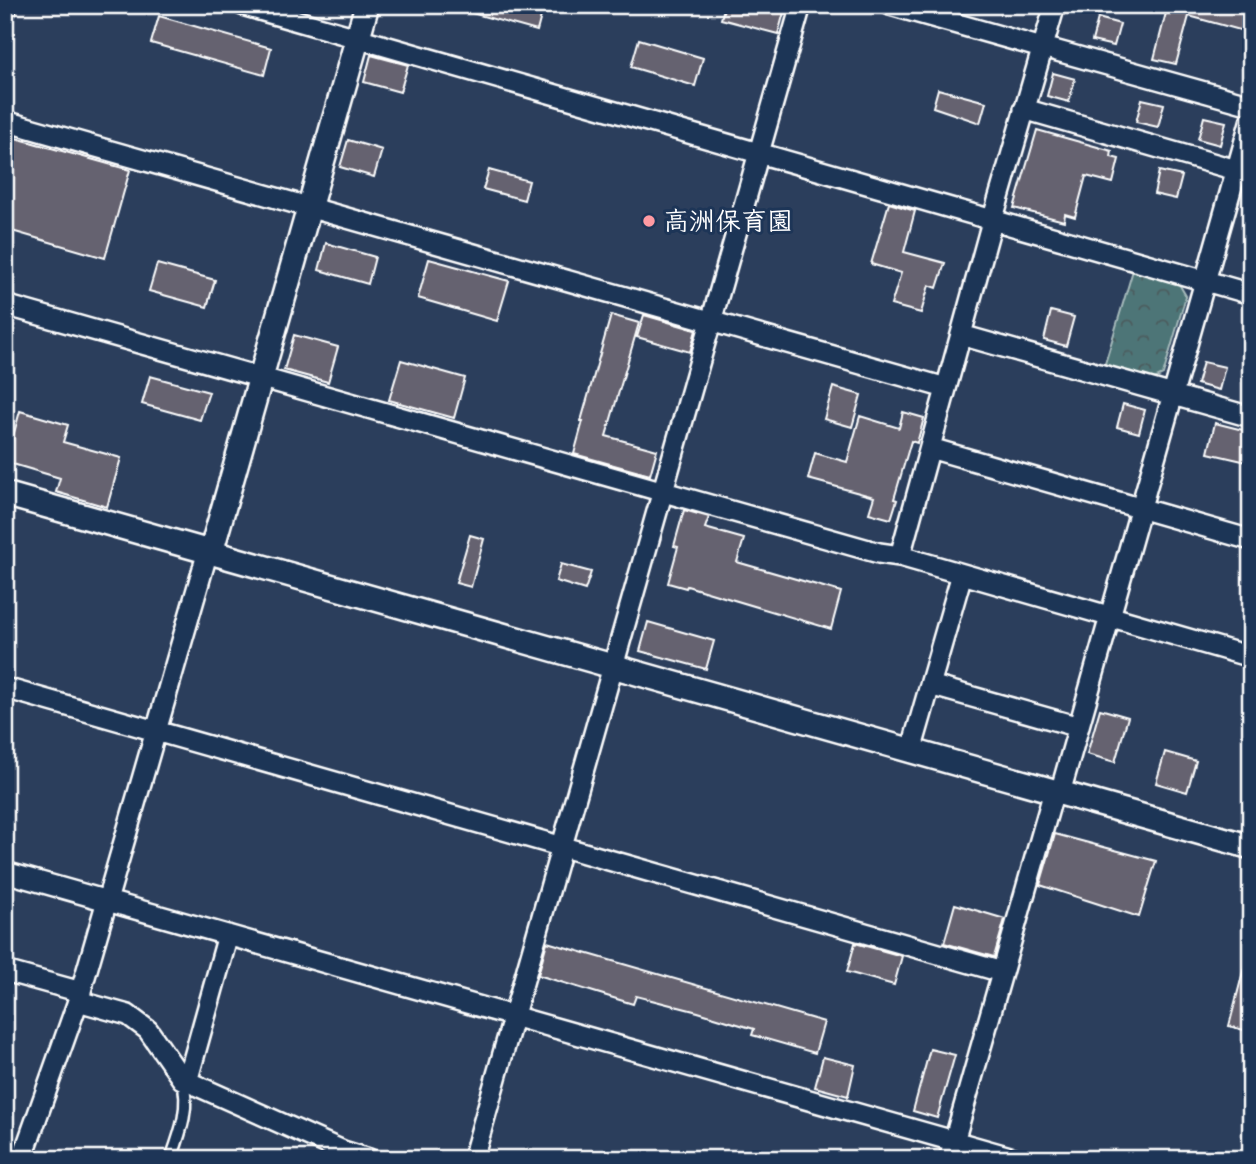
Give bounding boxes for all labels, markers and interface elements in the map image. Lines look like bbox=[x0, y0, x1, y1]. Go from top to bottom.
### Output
place label: 高洲保育園 bbox=[663, 198, 793, 244]
marker: 高洲保育園 bbox=[641, 213, 657, 229]

